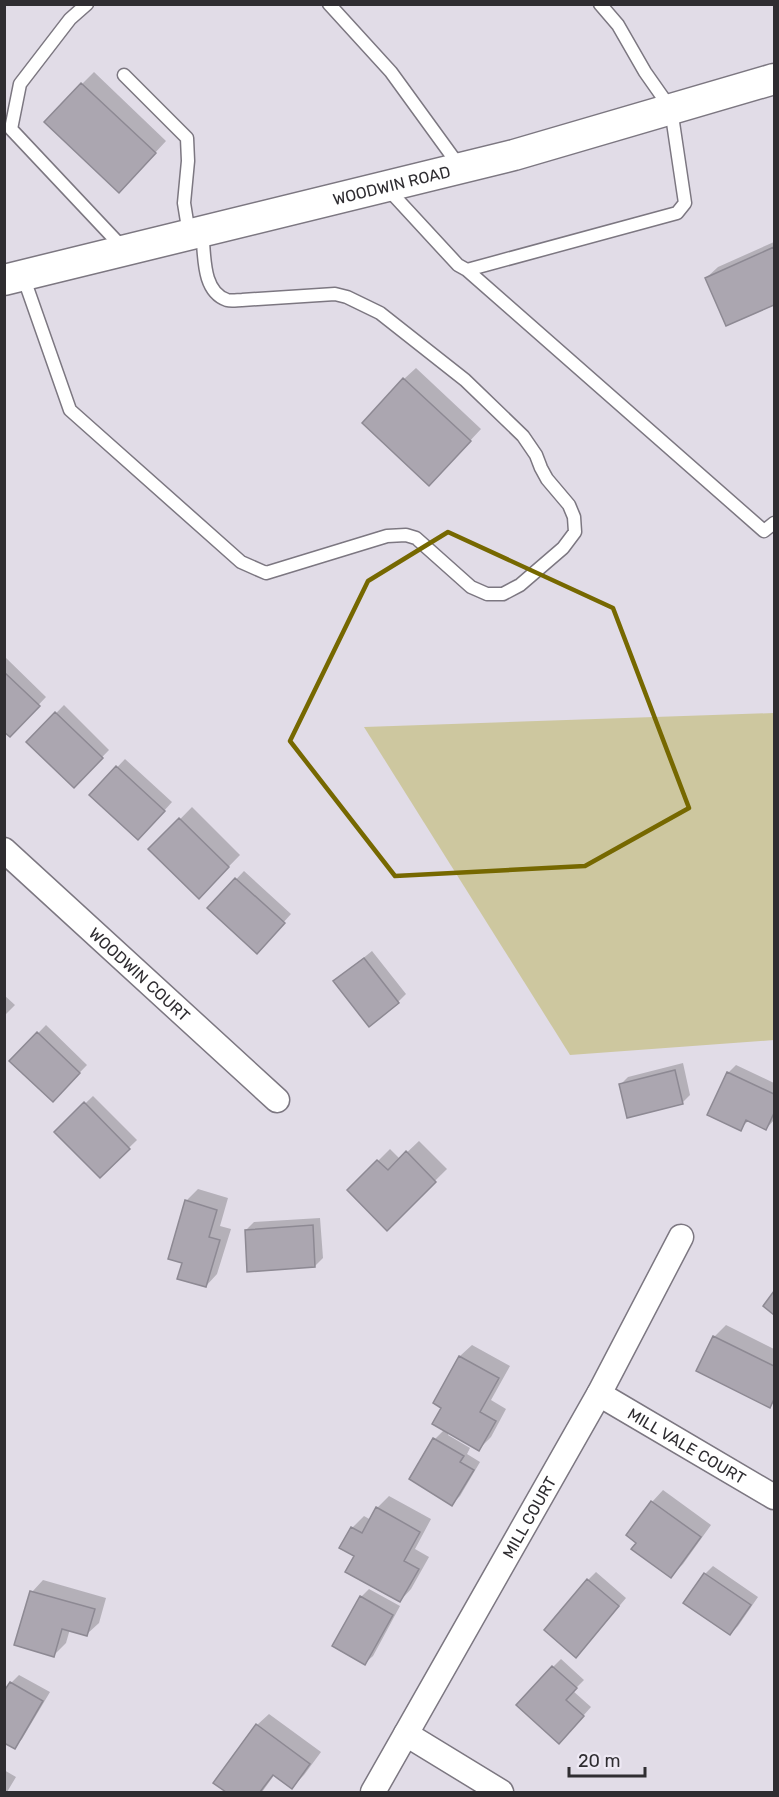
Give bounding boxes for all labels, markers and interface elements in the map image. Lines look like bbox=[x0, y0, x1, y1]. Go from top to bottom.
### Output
street label: WOODWIN ROAD bbox=[331, 161, 452, 209]
street label: WOODWIN COURT bbox=[85, 923, 194, 1025]
street label: MILL VALE COURT bbox=[625, 1404, 749, 1488]
street label: MILL COURT bbox=[498, 1473, 560, 1561]
scale bar bbox=[569, 1740, 646, 1778]
text: 20 m bbox=[578, 1750, 620, 1772]

